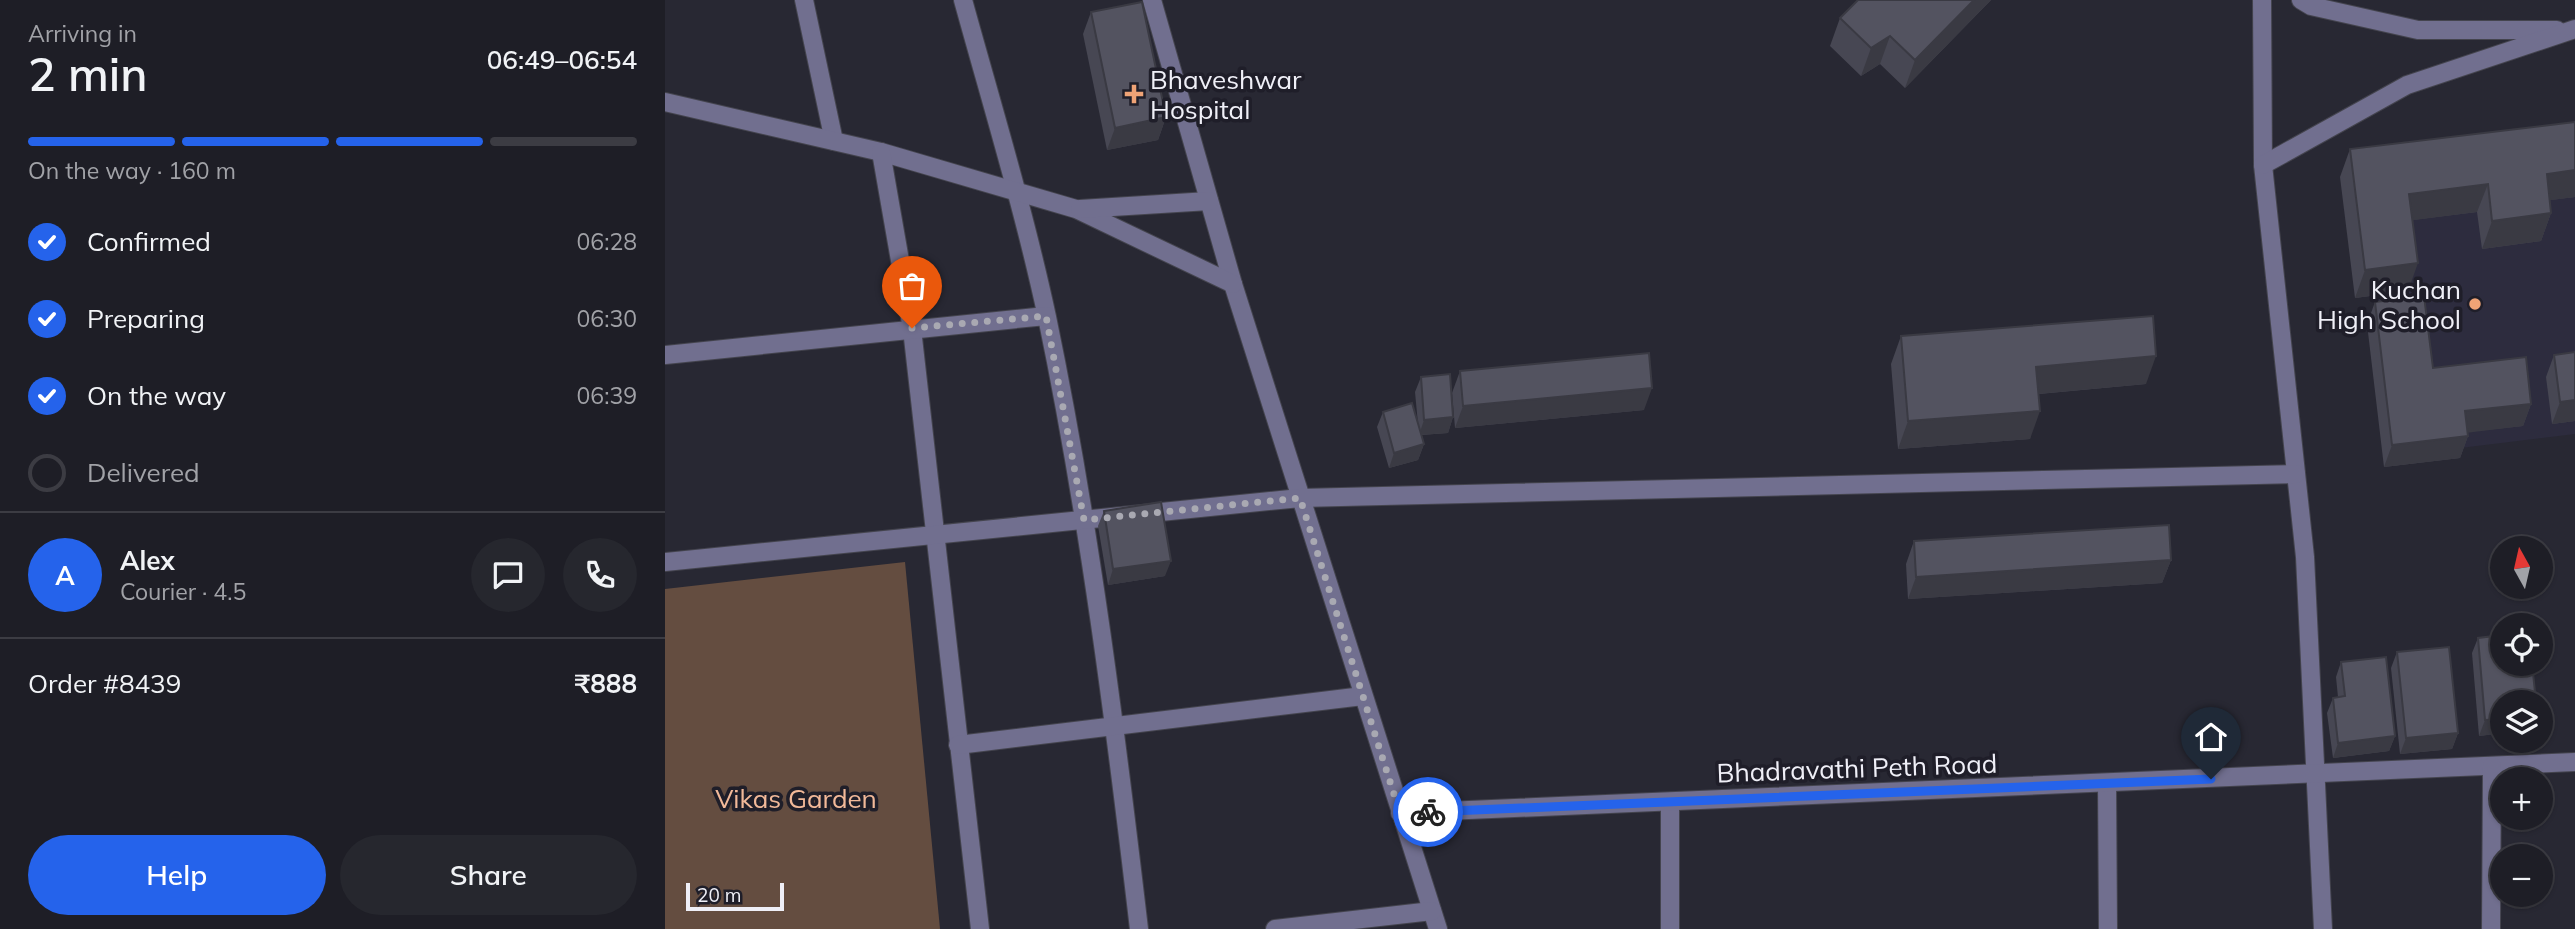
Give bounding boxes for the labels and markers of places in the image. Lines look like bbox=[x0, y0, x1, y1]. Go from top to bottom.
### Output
place label: Bhaveshwar Hospital bbox=[1150, 63, 1302, 126]
marker: Bhaveshwar Hospital bbox=[1124, 84, 1144, 104]
pin bbox=[882, 256, 942, 328]
place label: Kuchan High School bbox=[2317, 273, 2461, 336]
marker: Kuchan High School bbox=[2467, 296, 2483, 312]
pin bbox=[2181, 707, 2241, 779]

